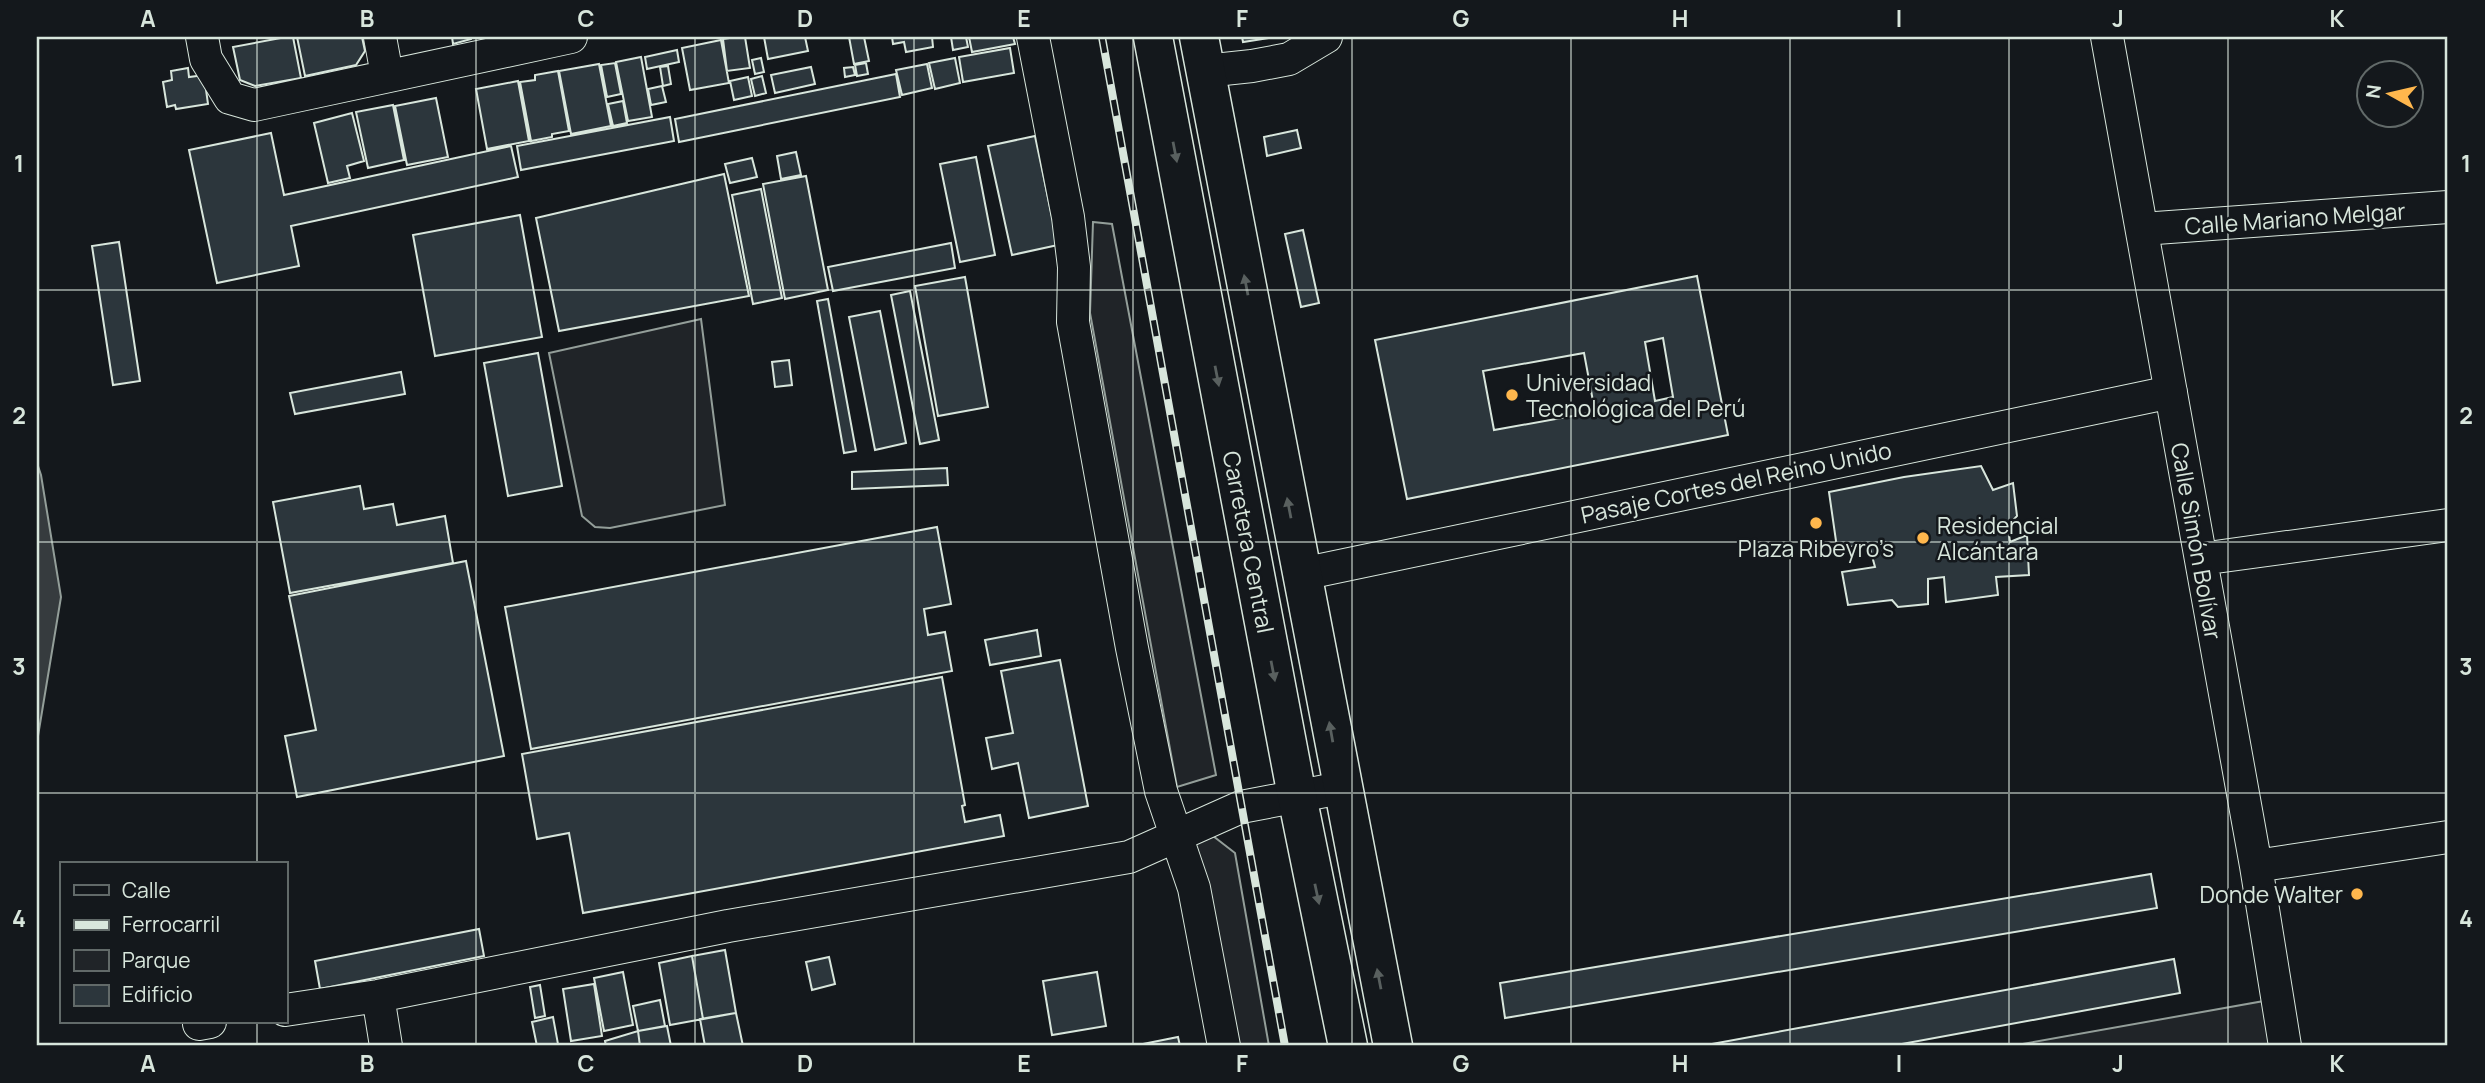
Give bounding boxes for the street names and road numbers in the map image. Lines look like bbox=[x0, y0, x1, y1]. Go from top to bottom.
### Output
street label: Calle Mariano Melgar bbox=[2184, 194, 2406, 242]
street label: Pasaje Cortes del Reino Unido bbox=[1578, 433, 1894, 531]
street label: Calle Simón Bolívar bbox=[2164, 440, 2230, 642]
street label: Carretera Central bbox=[1216, 448, 1282, 636]

